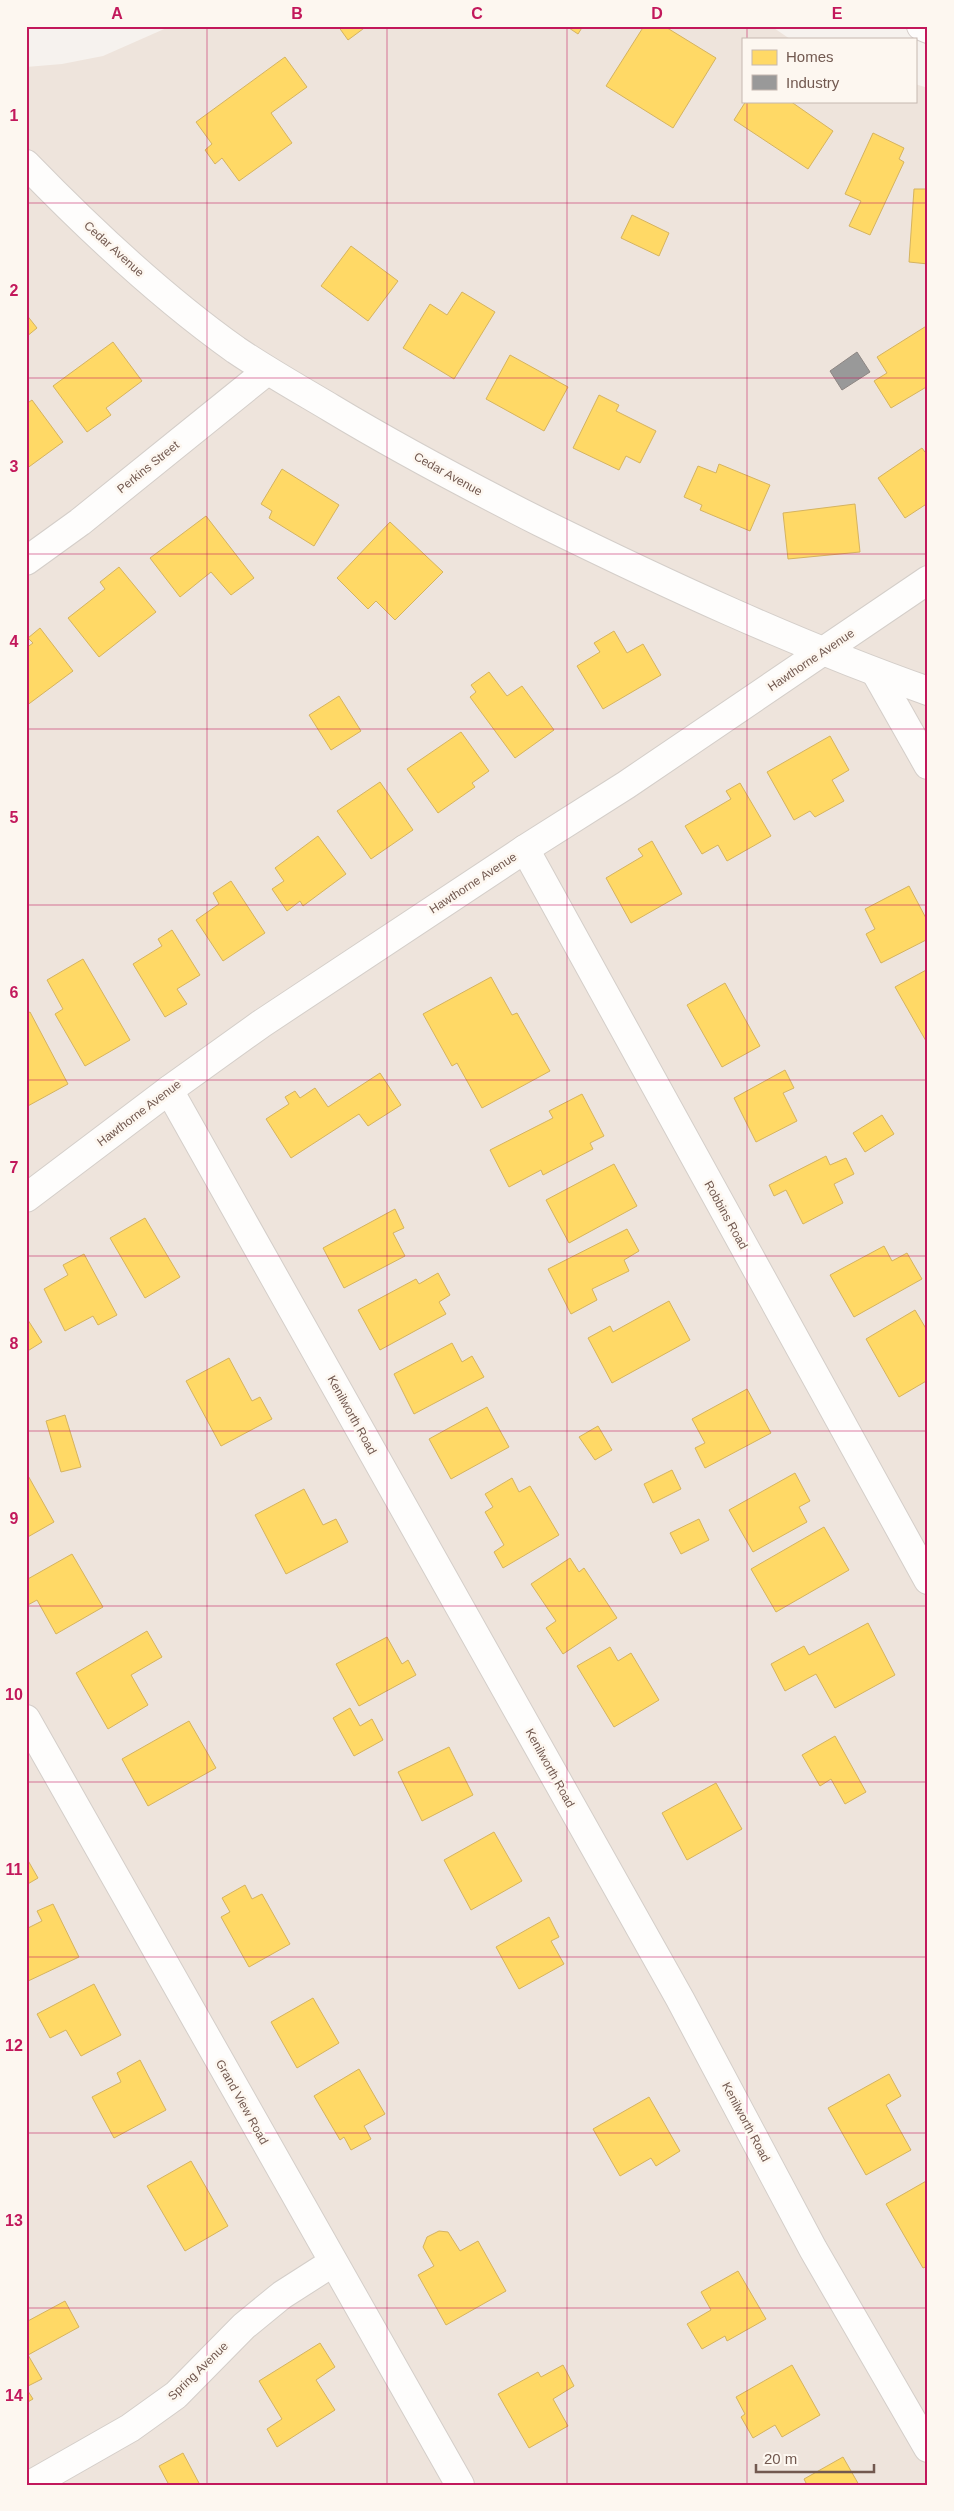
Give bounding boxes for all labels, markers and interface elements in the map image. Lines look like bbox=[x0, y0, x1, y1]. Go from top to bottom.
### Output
text: A bbox=[111, 5, 123, 22]
text: B bbox=[291, 5, 303, 22]
text: C bbox=[471, 5, 483, 22]
text: D bbox=[651, 5, 663, 22]
text: E bbox=[832, 5, 843, 22]
legend bbox=[742, 38, 916, 102]
text: Homes bbox=[786, 48, 834, 65]
text: Industry bbox=[786, 74, 840, 91]
text: 1 bbox=[10, 107, 19, 124]
street label: Cedar Avenue bbox=[81, 218, 147, 280]
text: 2 bbox=[10, 282, 19, 299]
street label: Perkins Street bbox=[114, 437, 182, 496]
street label: Cedar Avenue bbox=[411, 449, 485, 499]
text: 3 bbox=[10, 458, 19, 475]
street label: Hawthorne Avenue bbox=[765, 626, 857, 694]
text: 4 bbox=[10, 633, 19, 650]
text: 5 bbox=[10, 809, 19, 826]
street label: Hawthorne Avenue bbox=[427, 849, 520, 916]
text: 6 bbox=[10, 984, 19, 1001]
street label: Hawthorne Avenue bbox=[94, 1077, 184, 1149]
text: 7 bbox=[10, 1159, 19, 1176]
street label: Robbins Road bbox=[701, 1178, 751, 1252]
text: 8 bbox=[10, 1335, 19, 1352]
street label: Kenilworth Road bbox=[325, 1373, 379, 1457]
text: 9 bbox=[10, 1510, 19, 1527]
text: 10 bbox=[5, 1686, 23, 1703]
street label: Kenilworth Road bbox=[523, 1726, 577, 1810]
text: 11 bbox=[6, 1861, 23, 1878]
text: 12 bbox=[5, 2037, 23, 2054]
street label: Grand View Road bbox=[213, 2057, 271, 2147]
street label: Kenilworth Road bbox=[719, 2080, 773, 2164]
text: 13 bbox=[5, 2212, 23, 2229]
street label: Spring Avenue bbox=[165, 2339, 231, 2403]
text: 14 bbox=[5, 2387, 23, 2404]
scale bar bbox=[756, 2441, 874, 2473]
text: 20 m bbox=[764, 2450, 797, 2467]

